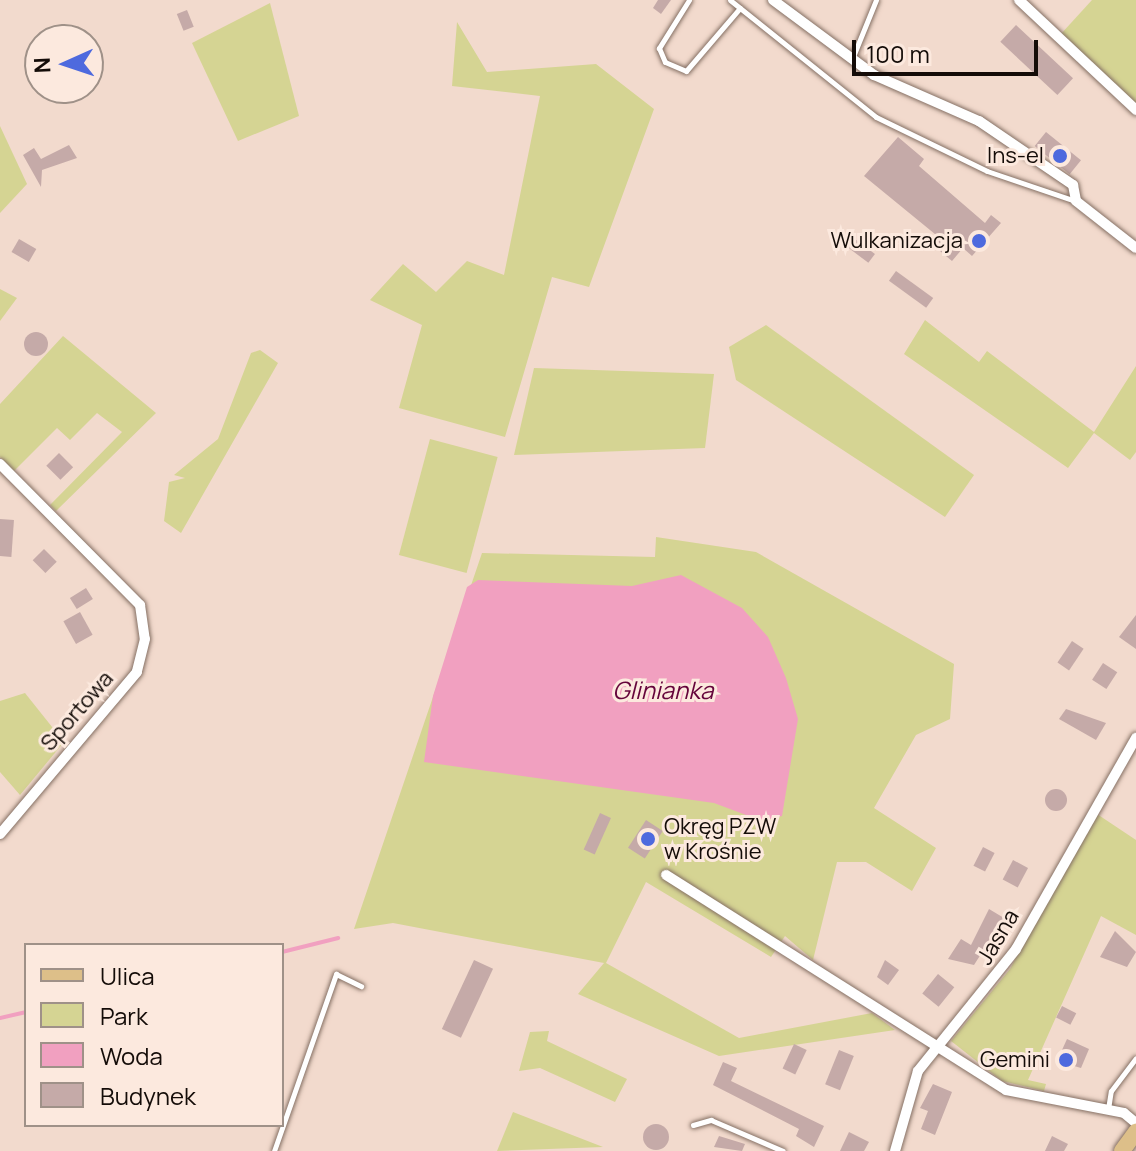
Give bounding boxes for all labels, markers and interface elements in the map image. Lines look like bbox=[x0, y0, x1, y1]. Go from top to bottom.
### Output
north arrow bbox=[24, 24, 104, 104]
scale bar bbox=[856, 24, 1042, 74]
text: 100 m bbox=[866, 37, 930, 70]
text: N bbox=[27, 56, 57, 74]
place label: Ins-el bbox=[987, 143, 1044, 169]
marker: Ins-el bbox=[1051, 147, 1069, 165]
place label: Wulkanizacja bbox=[830, 228, 963, 254]
marker: Wulkanizacja bbox=[970, 232, 988, 250]
street label: Sportowa bbox=[35, 666, 119, 756]
water label: Glinianka bbox=[613, 676, 713, 704]
place label: Okręg PZW w Krośnie bbox=[664, 813, 776, 864]
marker: Okręg PZW w Krośnie bbox=[639, 830, 657, 848]
street label: Jasna bbox=[971, 905, 1025, 969]
legend bbox=[24, 943, 284, 1127]
text: Ulica bbox=[100, 959, 155, 992]
text: Park bbox=[100, 999, 148, 1032]
text: Woda bbox=[100, 1039, 163, 1072]
place label: Gemini bbox=[980, 1047, 1050, 1073]
marker: Gemini bbox=[1057, 1051, 1075, 1069]
text: Budynek bbox=[100, 1079, 196, 1112]

